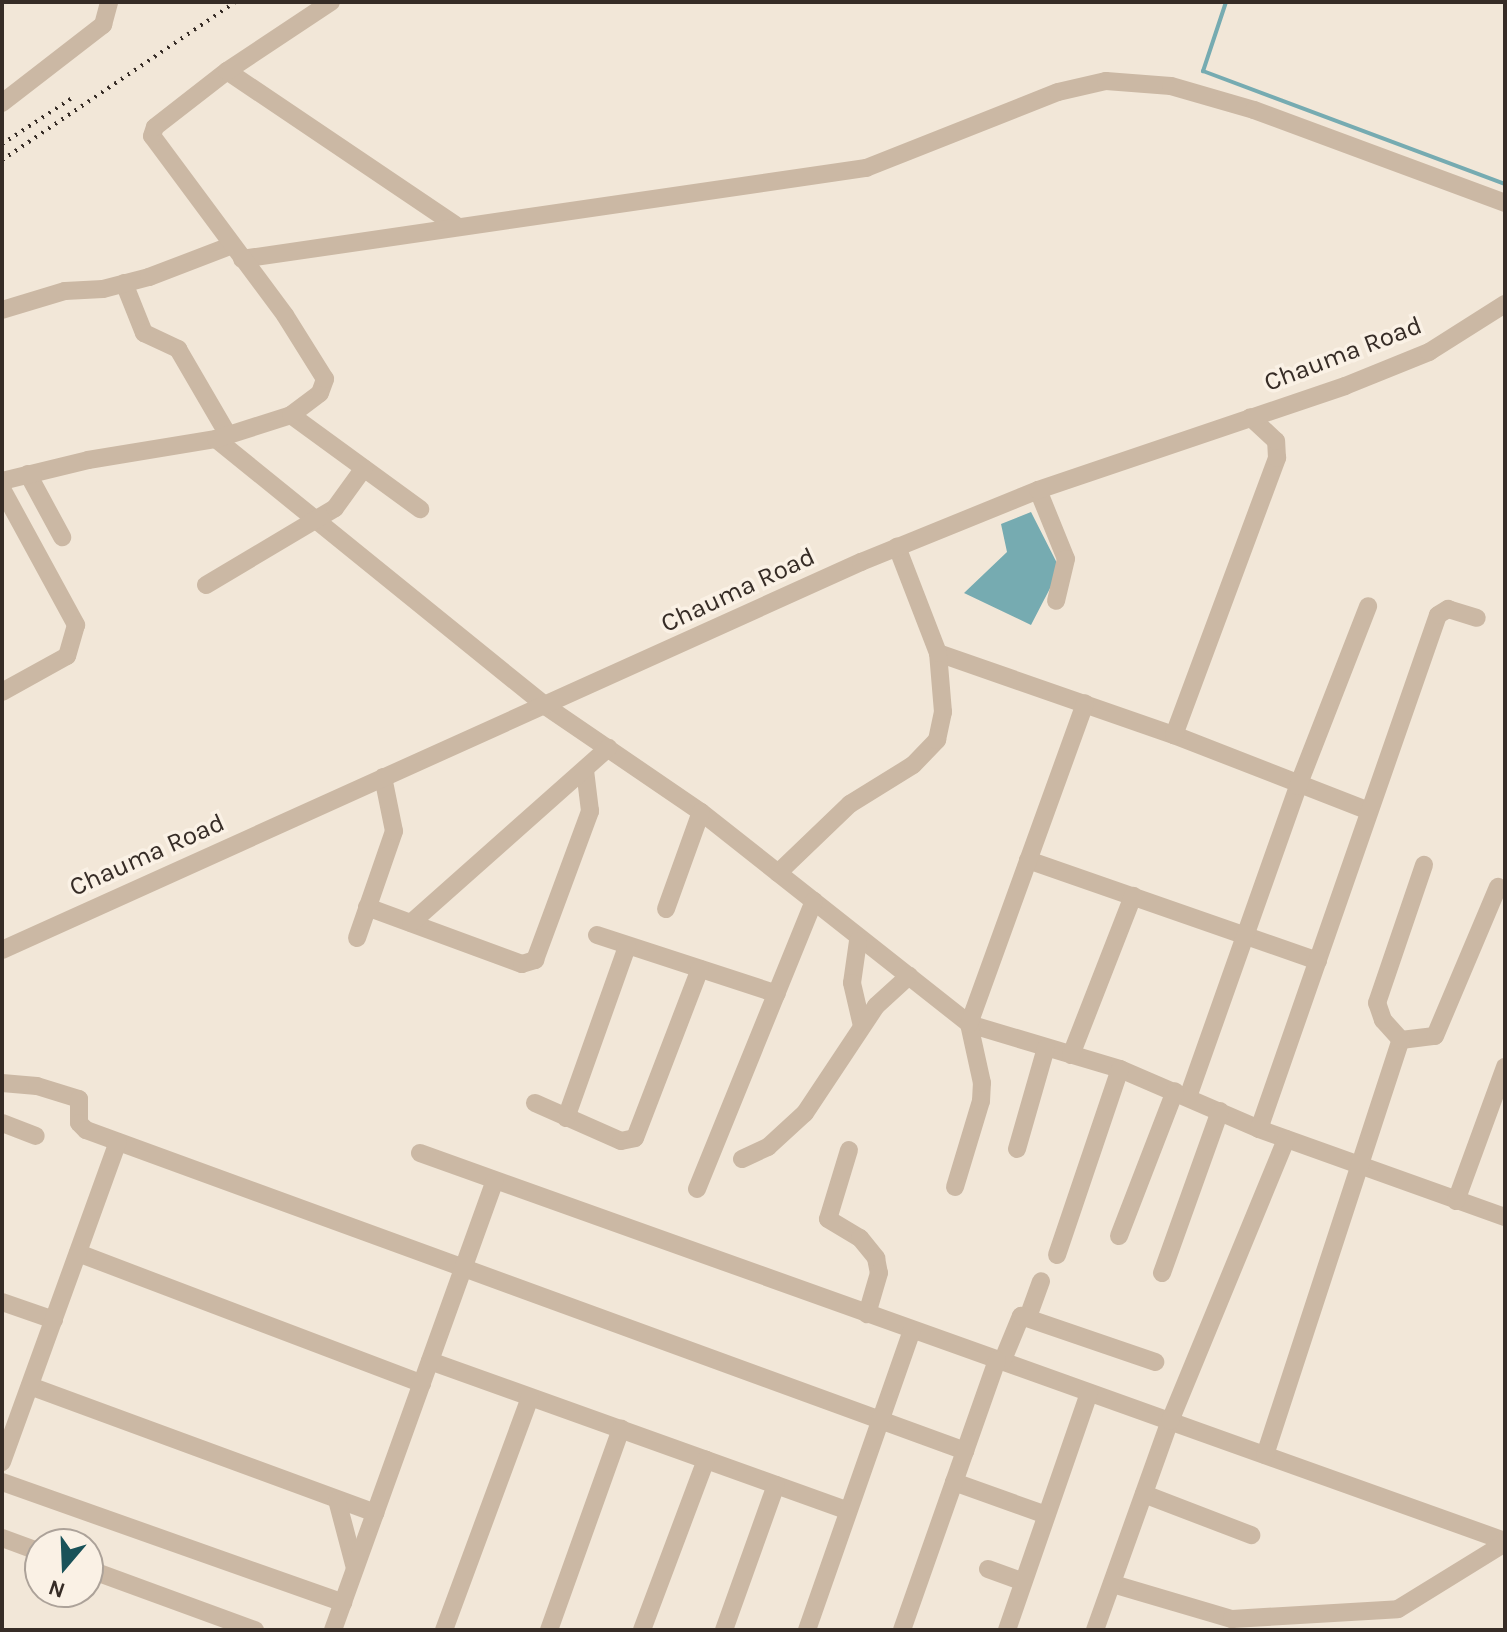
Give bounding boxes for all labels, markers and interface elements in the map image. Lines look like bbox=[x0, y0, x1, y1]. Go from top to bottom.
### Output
street label: Chauma Road bbox=[1260, 310, 1426, 398]
street label: Chauma Road bbox=[656, 541, 820, 639]
street label: Chauma Road bbox=[65, 807, 229, 903]
north arrow bbox=[24, 1528, 104, 1608]
text: N bbox=[45, 1574, 69, 1604]

